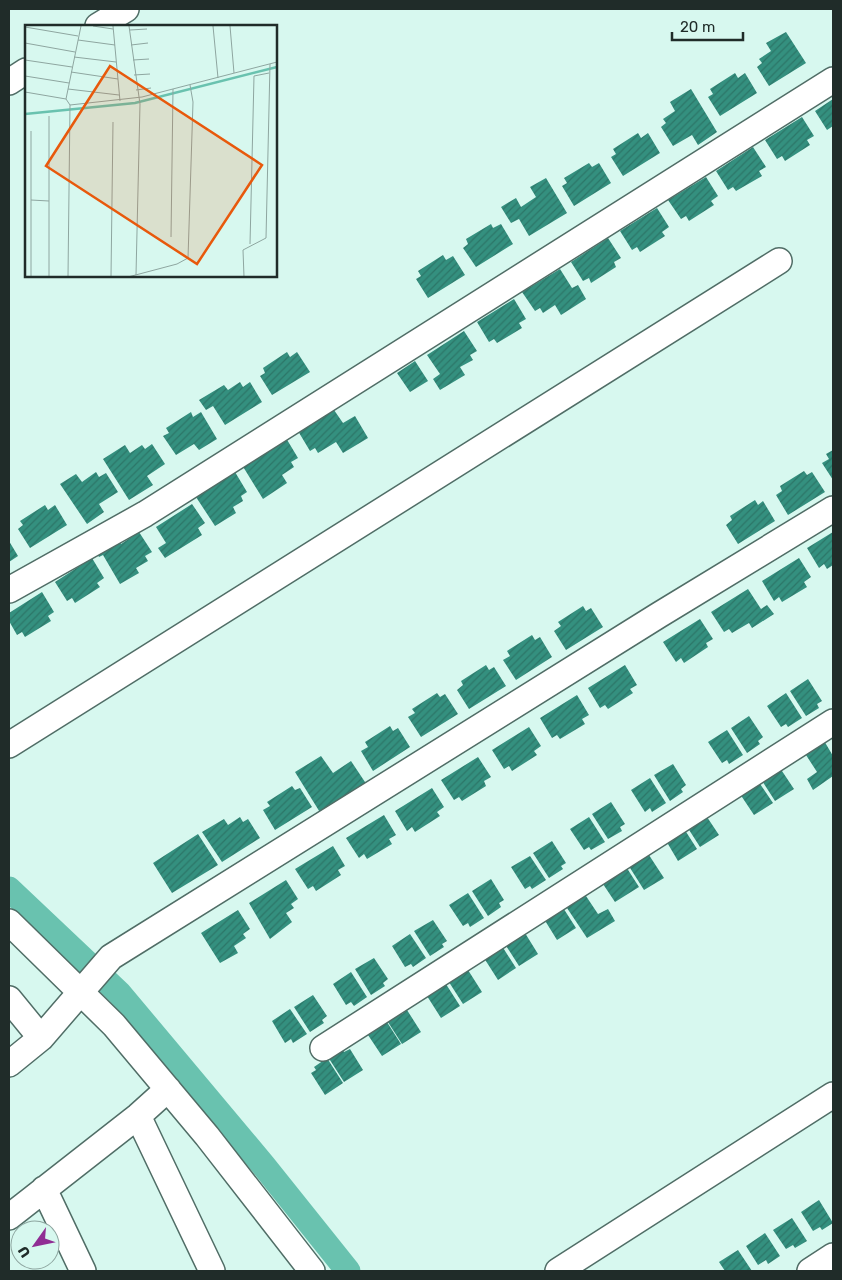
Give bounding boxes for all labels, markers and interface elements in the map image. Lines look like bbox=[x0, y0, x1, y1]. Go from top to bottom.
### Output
scale bar bbox=[672, 10, 743, 42]
text: 20 m bbox=[680, 18, 715, 36]
inset map bbox=[25, 25, 278, 278]
north arrow bbox=[10, 1220, 60, 1270]
text: U bbox=[15, 1243, 34, 1261]

